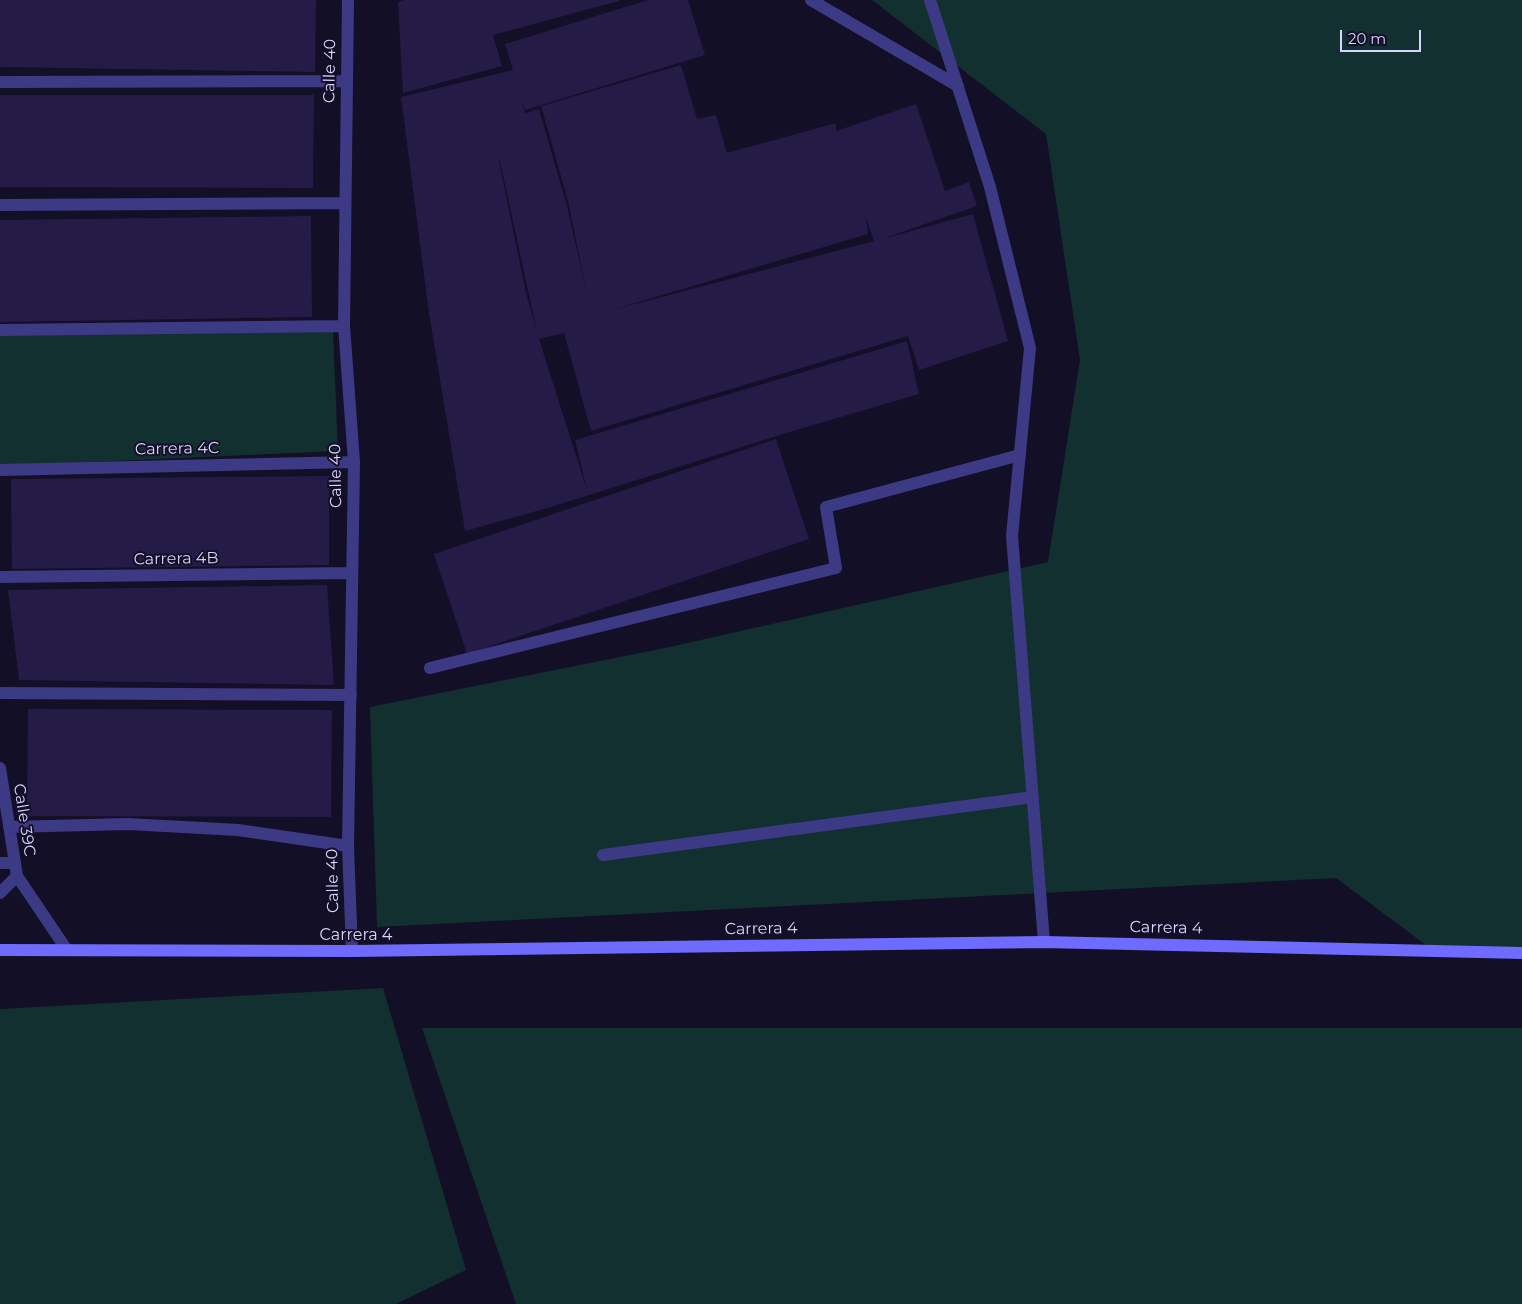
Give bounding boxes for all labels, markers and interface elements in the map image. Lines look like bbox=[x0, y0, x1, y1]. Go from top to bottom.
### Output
scale bar bbox=[1342, 20, 1423, 52]
text: 20 m bbox=[1348, 29, 1386, 48]
street label: Calle 40 bbox=[320, 39, 340, 103]
street label: Carrera 4C bbox=[135, 439, 219, 459]
street label: Calle 40 bbox=[326, 444, 346, 508]
street label: Carrera 4B bbox=[133, 549, 219, 569]
street label: Calle 39C bbox=[9, 782, 39, 858]
street label: Calle 40 bbox=[323, 849, 343, 913]
street label: Carrera 4 bbox=[1129, 918, 1203, 938]
street label: Carrera 4 bbox=[724, 919, 798, 939]
street label: Carrera 4 bbox=[320, 925, 392, 945]

